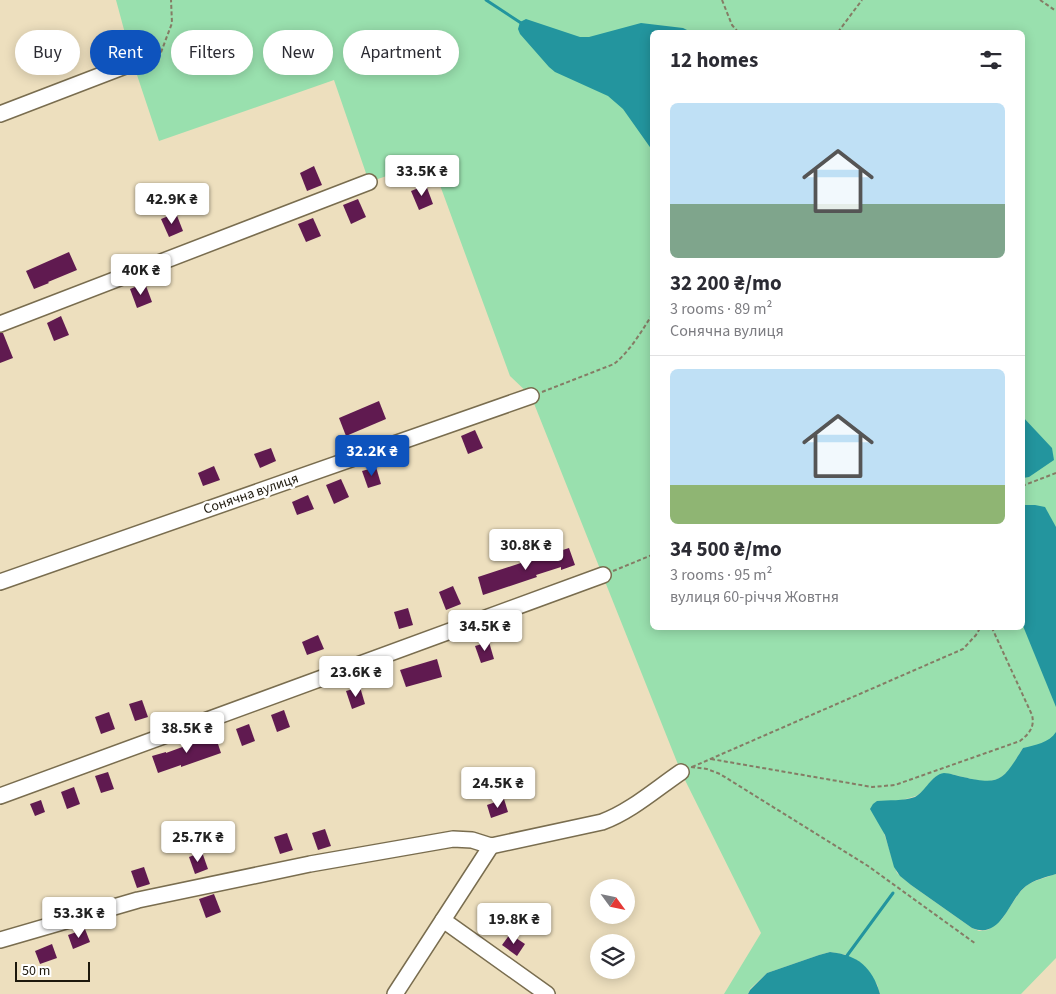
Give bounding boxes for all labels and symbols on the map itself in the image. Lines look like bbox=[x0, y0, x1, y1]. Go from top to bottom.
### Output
pin: 33.5K ₴ bbox=[376, 154, 468, 197]
pin: 42.9K ₴ bbox=[126, 182, 218, 225]
pin: 40K ₴ bbox=[106, 254, 176, 296]
pin: 32.2K ₴ bbox=[326, 434, 418, 477]
street label: Сонячна вулиця bbox=[201, 468, 301, 520]
pin: 30.8K ₴ bbox=[480, 528, 572, 571]
pin: 34.5K ₴ bbox=[439, 610, 531, 652]
pin: 23.6K ₴ bbox=[310, 656, 402, 698]
pin: 38.5K ₴ bbox=[141, 712, 233, 754]
pin: 24.5K ₴ bbox=[452, 766, 544, 809]
pin: 25.7K ₴ bbox=[152, 820, 244, 863]
north arrow bbox=[590, 879, 635, 924]
pin: 53.3K ₴ bbox=[33, 896, 125, 939]
pin: 19.8K ₴ bbox=[468, 902, 560, 945]
scale bar bbox=[15, 959, 90, 982]

